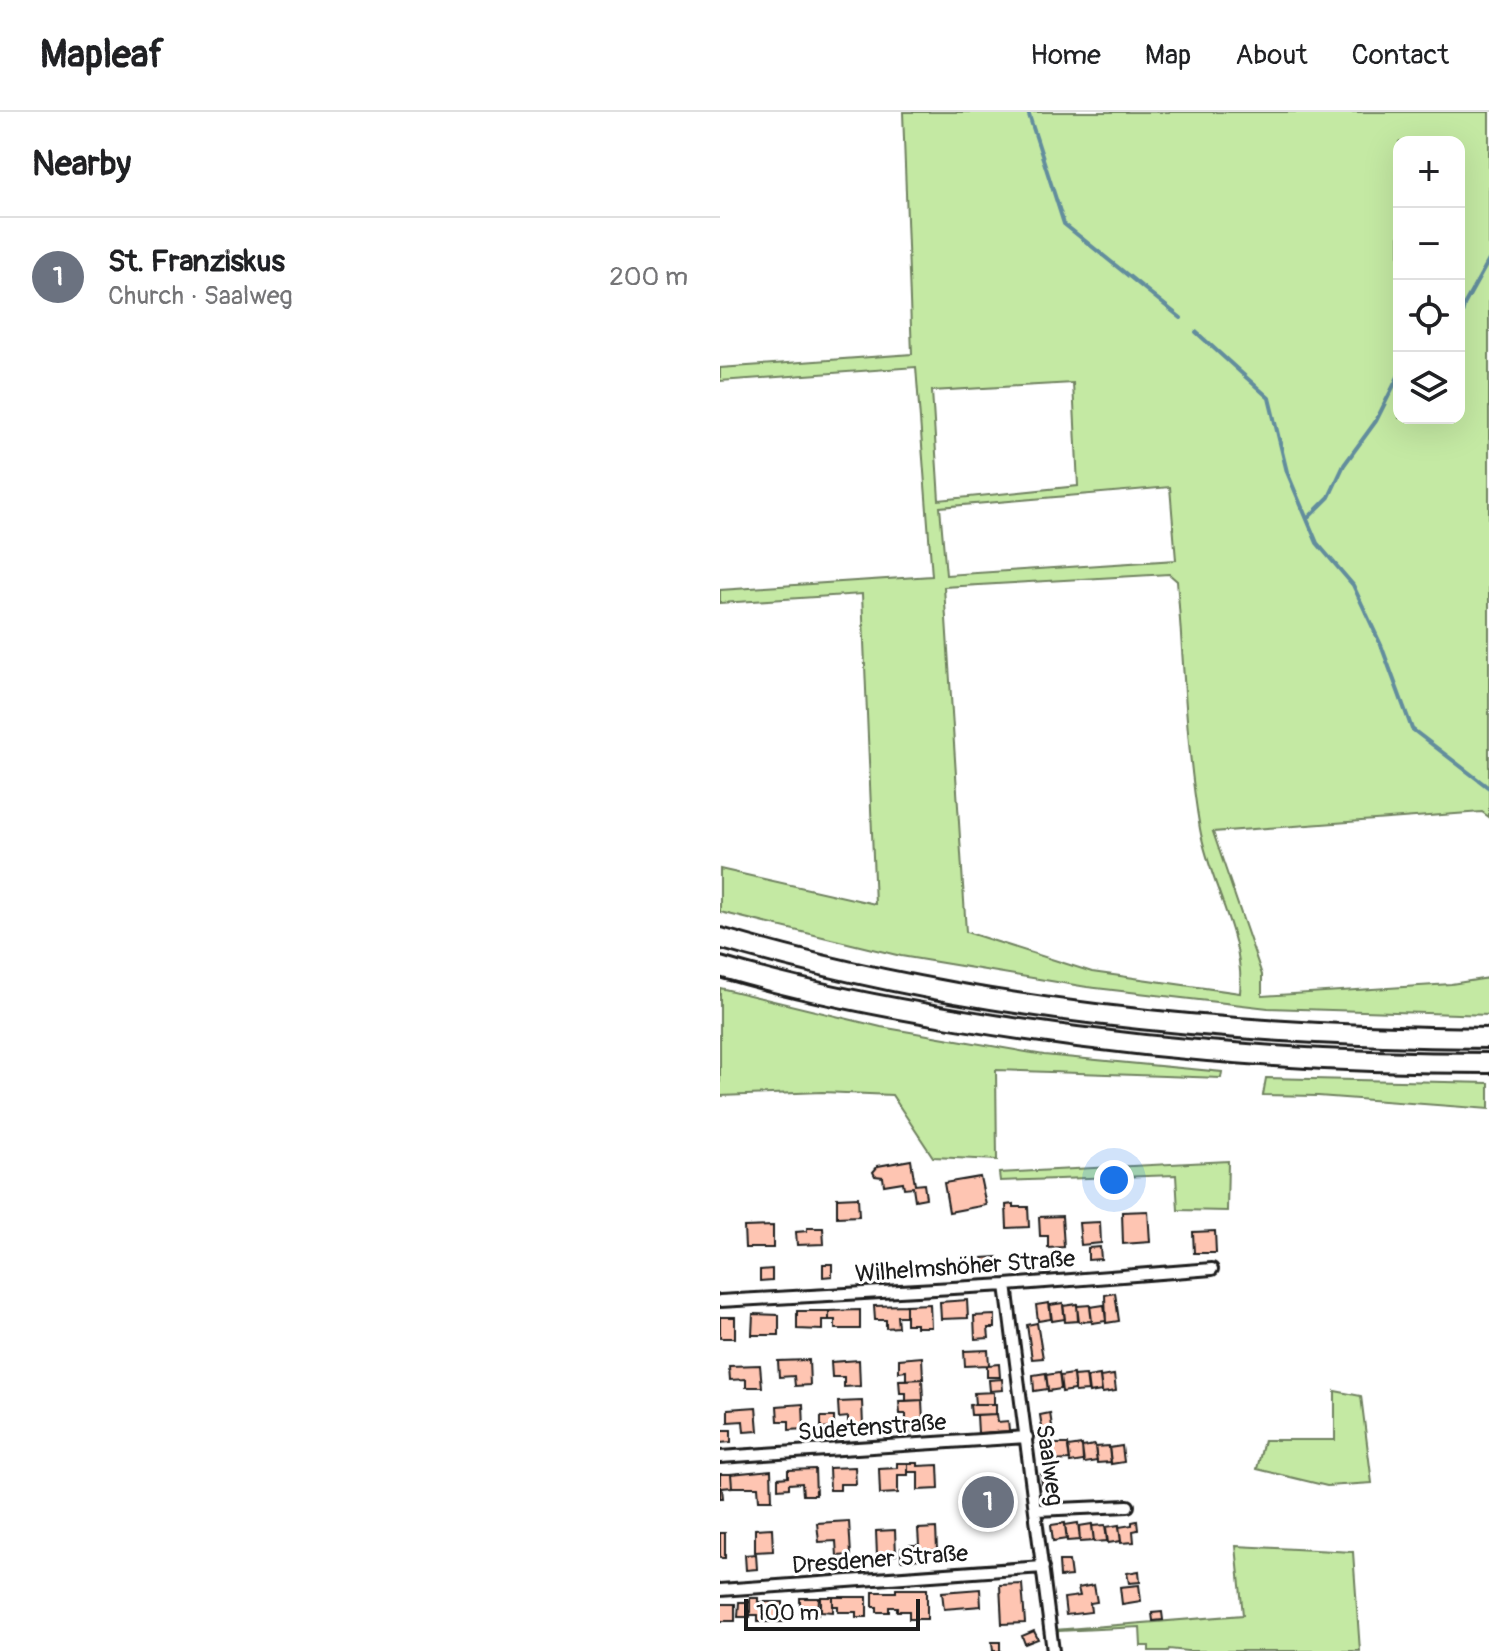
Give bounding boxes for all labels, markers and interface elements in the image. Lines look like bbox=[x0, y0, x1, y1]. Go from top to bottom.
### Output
text: Mapleaf bbox=[40, 31, 164, 79]
text: Home bbox=[1030, 38, 1101, 73]
text: Map bbox=[1145, 38, 1191, 73]
text: About bbox=[1235, 38, 1308, 73]
text: Contact bbox=[1352, 38, 1449, 73]
map controls bbox=[1393, 136, 1465, 424]
button: + bbox=[1393, 136, 1465, 208]
text: Nearby bbox=[32, 143, 131, 186]
button: − bbox=[1393, 208, 1465, 280]
text: St. Franziskus bbox=[108, 243, 285, 280]
text: 1 bbox=[53, 261, 63, 293]
text: 200 m bbox=[609, 261, 688, 293]
text: Church · Saalweg bbox=[108, 280, 293, 312]
button: locate bbox=[1393, 280, 1465, 352]
button: layers bbox=[1393, 352, 1465, 424]
your location bbox=[1094, 1160, 1134, 1200]
street label: Wilhelmshöher Straße bbox=[854, 1244, 1076, 1289]
street label: Sudetenstraße bbox=[797, 1408, 948, 1447]
street label: Saalweg bbox=[1029, 1422, 1070, 1508]
pin: 1 bbox=[962, 1472, 1014, 1532]
street label: Dresdener Straße bbox=[791, 1539, 969, 1580]
scale bar bbox=[744, 1595, 920, 1631]
text: 100 m bbox=[756, 1599, 819, 1627]

